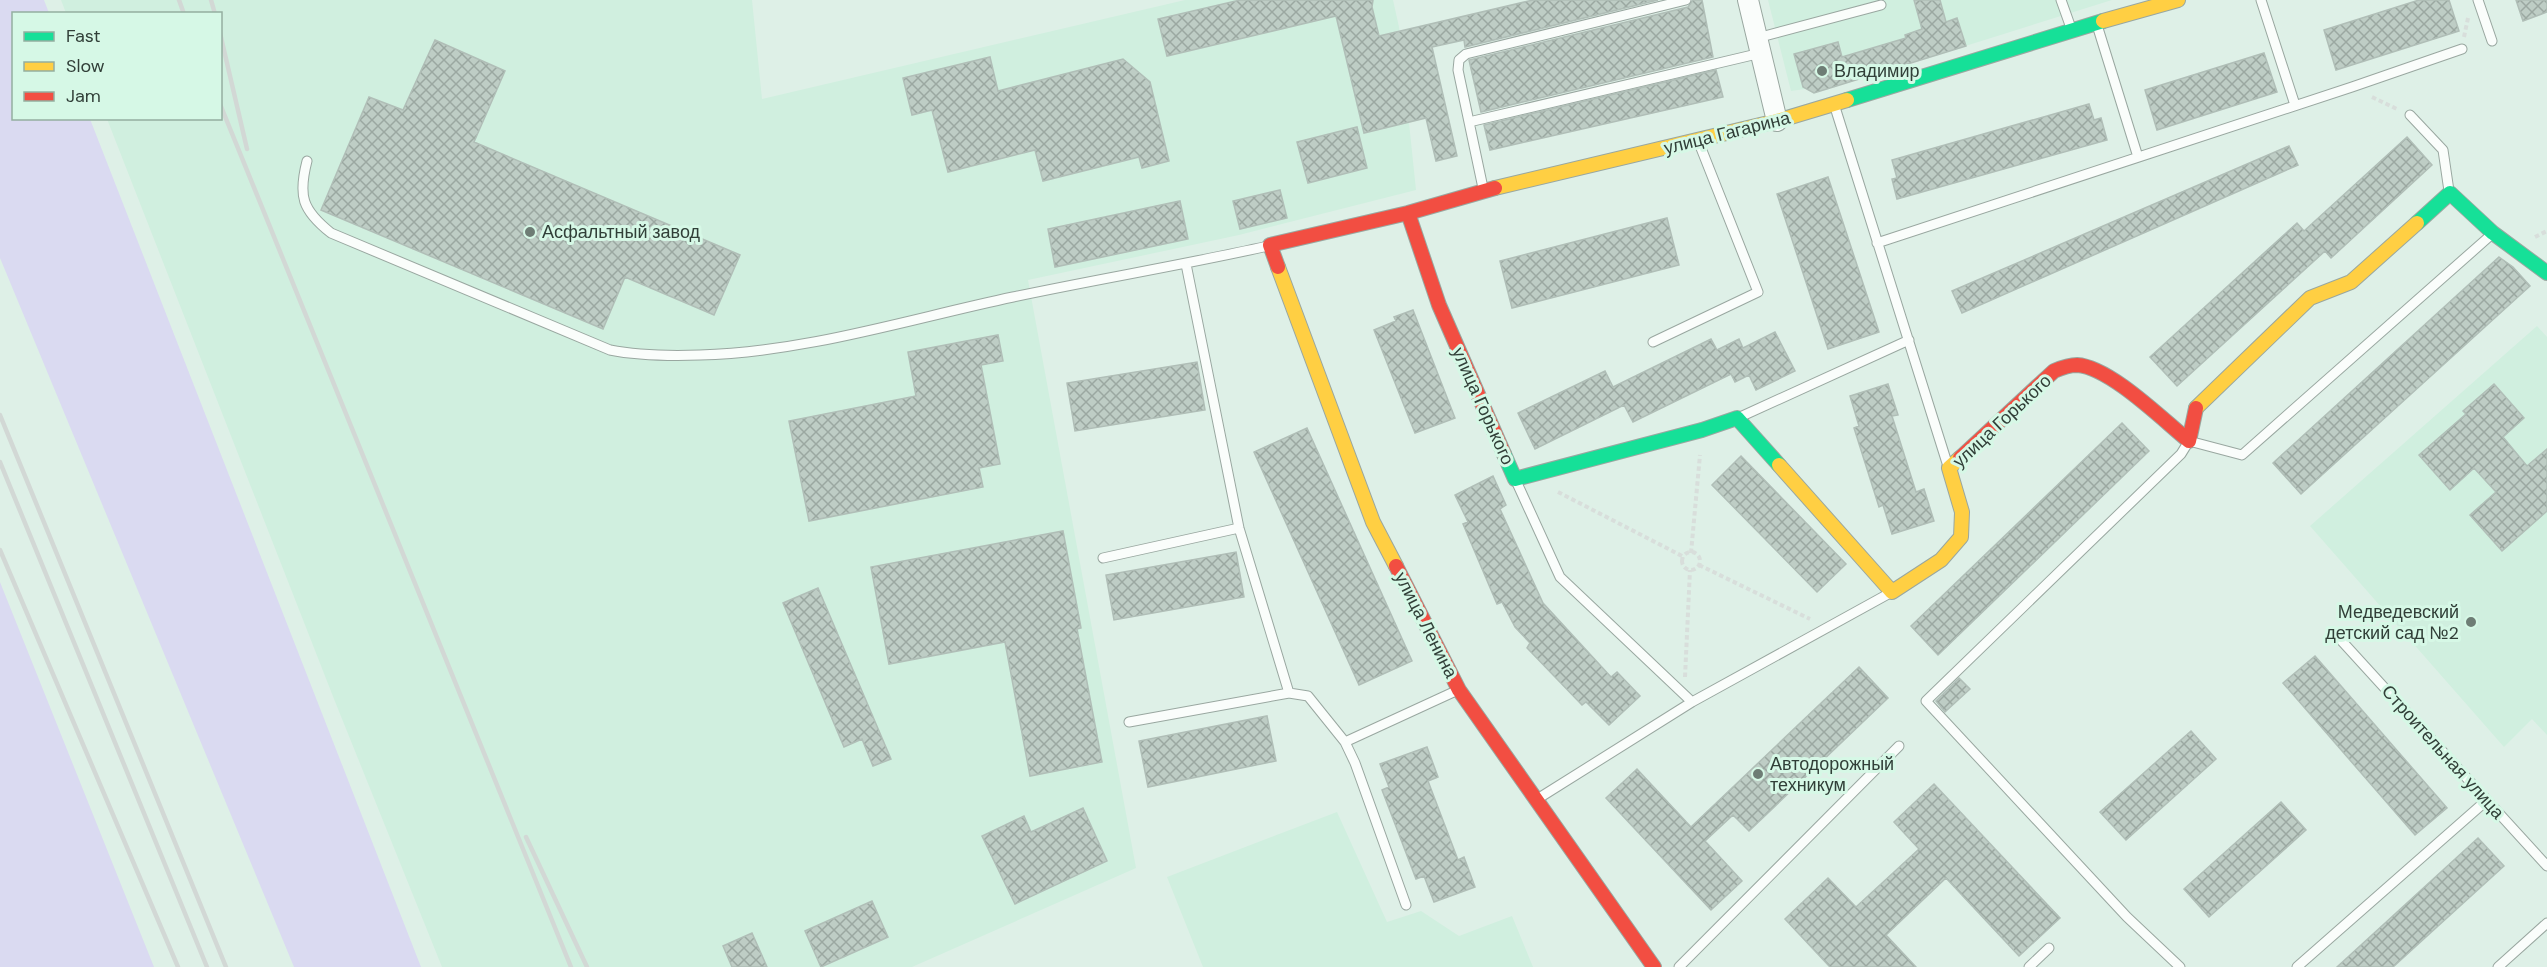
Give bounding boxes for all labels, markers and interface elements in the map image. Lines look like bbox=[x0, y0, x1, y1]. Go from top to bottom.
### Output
legend bbox=[12, 12, 222, 120]
text: Fast bbox=[66, 24, 101, 48]
text: Slow bbox=[66, 54, 105, 78]
place label: Владимир bbox=[1834, 59, 1920, 83]
marker: Владимир bbox=[1815, 64, 1829, 78]
text: Jam bbox=[66, 84, 101, 108]
street label: улица Гагарина bbox=[1661, 105, 1794, 160]
place label: Асфальтный завод bbox=[542, 220, 701, 244]
marker: Асфальтный завод bbox=[523, 225, 537, 239]
street label: улица Горького bbox=[1446, 343, 1520, 469]
street label: улица Горького bbox=[1948, 369, 2056, 473]
street label: улица Ленина bbox=[1389, 568, 1463, 683]
place label: Медведевский детский сад №2 bbox=[2325, 600, 2459, 645]
marker: Медведевский детский сад №2 bbox=[2464, 615, 2478, 629]
street label: Строительная улица bbox=[2376, 680, 2510, 825]
place label: Автодорожный техникум bbox=[1770, 752, 1894, 797]
marker: Автодорожный техникум bbox=[1751, 767, 1765, 781]

